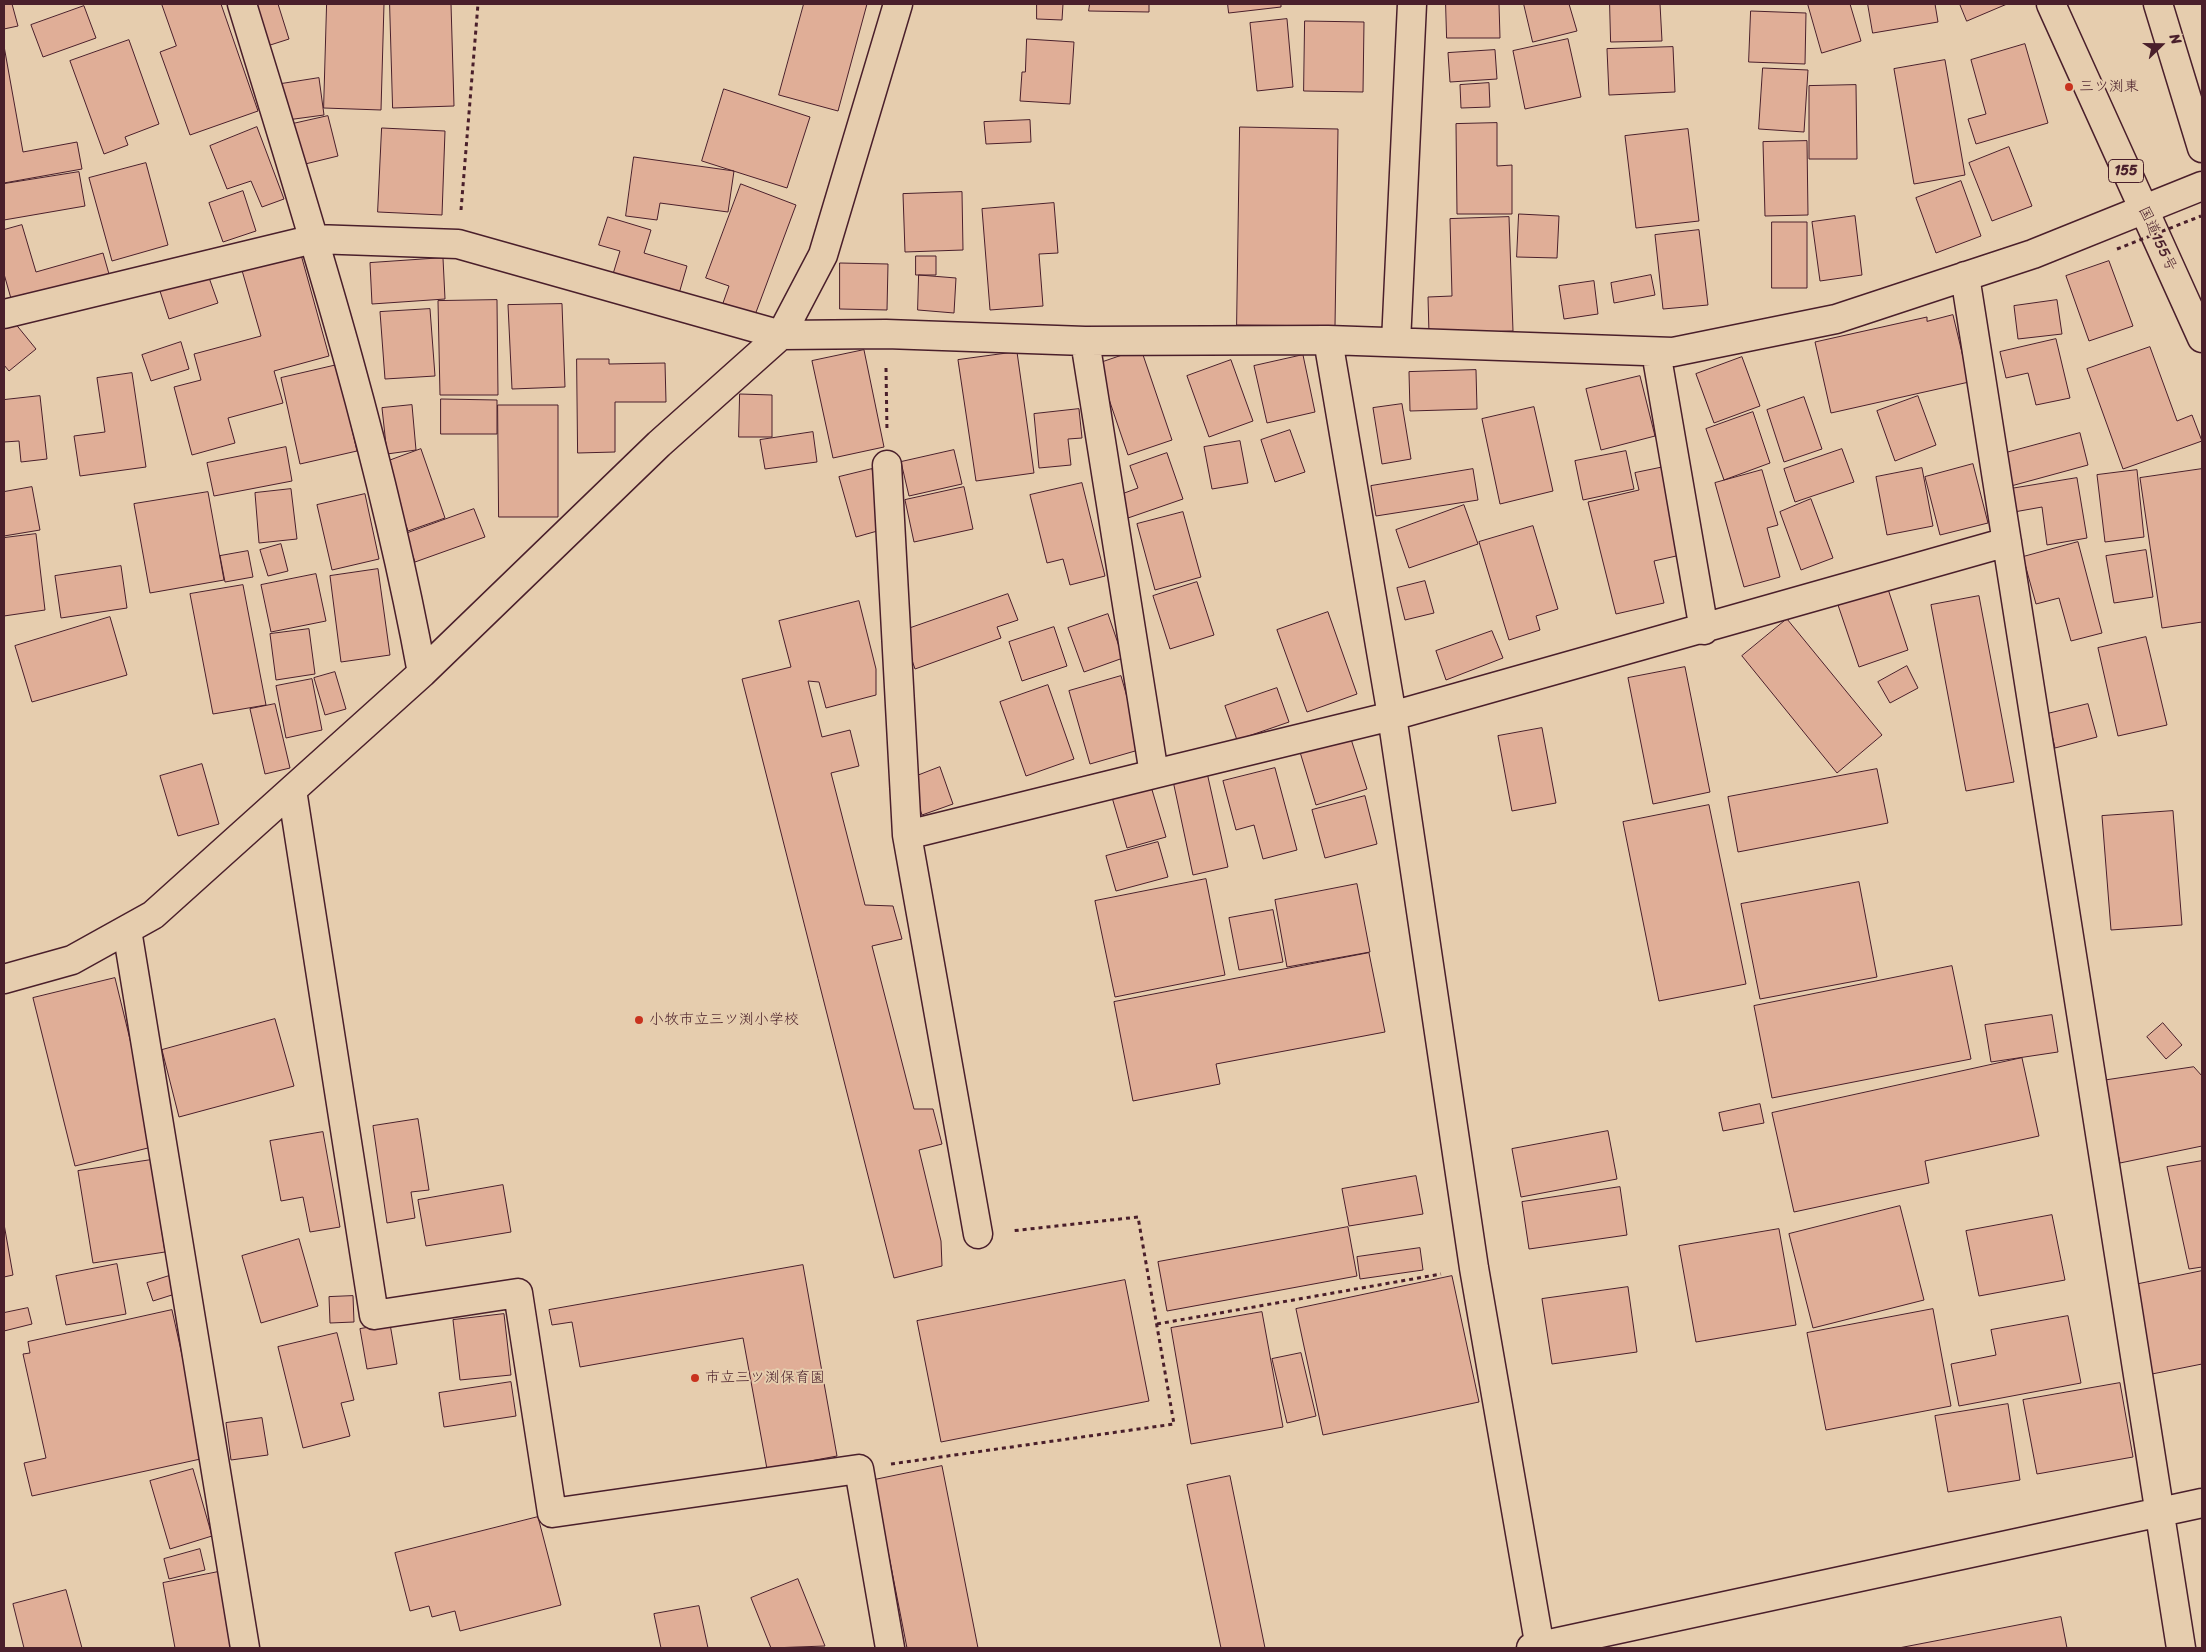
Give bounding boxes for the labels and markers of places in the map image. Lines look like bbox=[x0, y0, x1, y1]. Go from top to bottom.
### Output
place label: 三ツ渕東 bbox=[2079, 78, 2139, 96]
marker: 三ツ渕東 bbox=[2063, 81, 2075, 93]
place label: 小牧市立三ツ渕小学校 bbox=[649, 1011, 799, 1029]
marker: 小牧市立三ツ渕小学校 bbox=[633, 1014, 645, 1026]
place label: 市立三ツ渕保育園 bbox=[705, 1369, 825, 1387]
marker: 市立三ツ渕保育園 bbox=[689, 1372, 701, 1384]

